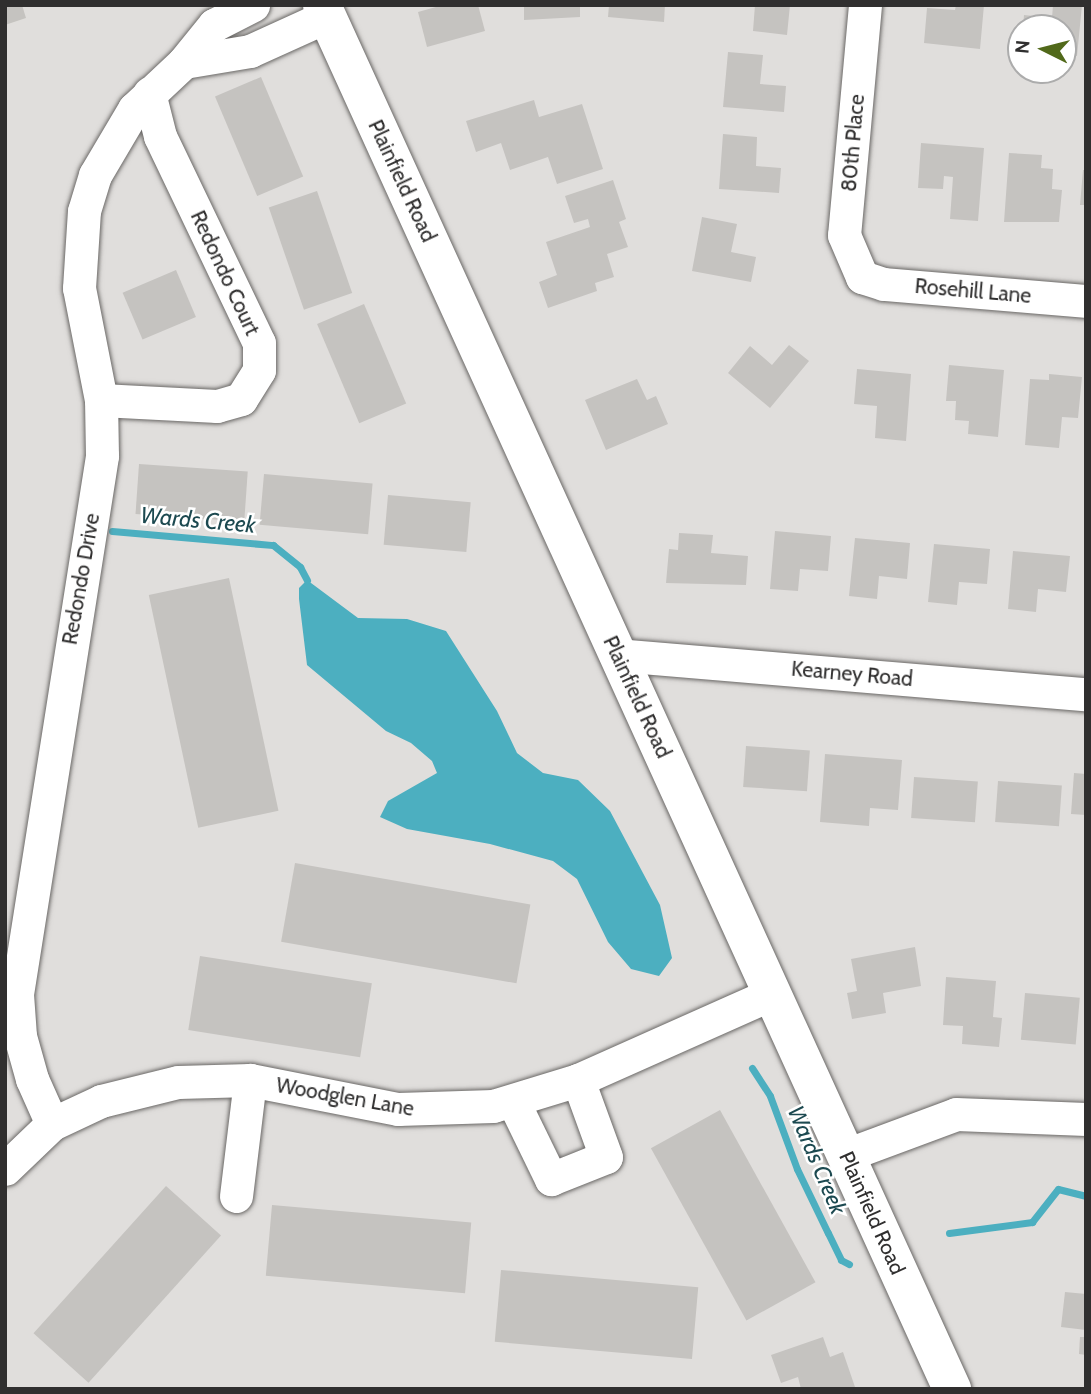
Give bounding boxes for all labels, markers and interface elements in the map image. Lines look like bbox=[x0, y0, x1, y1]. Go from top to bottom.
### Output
north arrow bbox=[1007, 14, 1077, 84]
text: N bbox=[1010, 39, 1035, 55]
street label: 80th Place bbox=[836, 93, 870, 193]
street label: Plainfield Road bbox=[363, 116, 441, 246]
street label: Redondo Court bbox=[185, 207, 265, 339]
street label: Rosehill Lane bbox=[914, 273, 1032, 309]
water label: Wards Creek bbox=[139, 501, 257, 539]
street label: Redondo Drive bbox=[57, 511, 105, 647]
street label: Plainfield Road bbox=[598, 632, 676, 762]
street label: Kearney Road bbox=[790, 656, 914, 692]
street label: Woodglen Lane bbox=[274, 1072, 416, 1122]
water label: Wards Creek bbox=[782, 1102, 852, 1218]
street label: Plainfield Road bbox=[834, 1148, 910, 1278]

